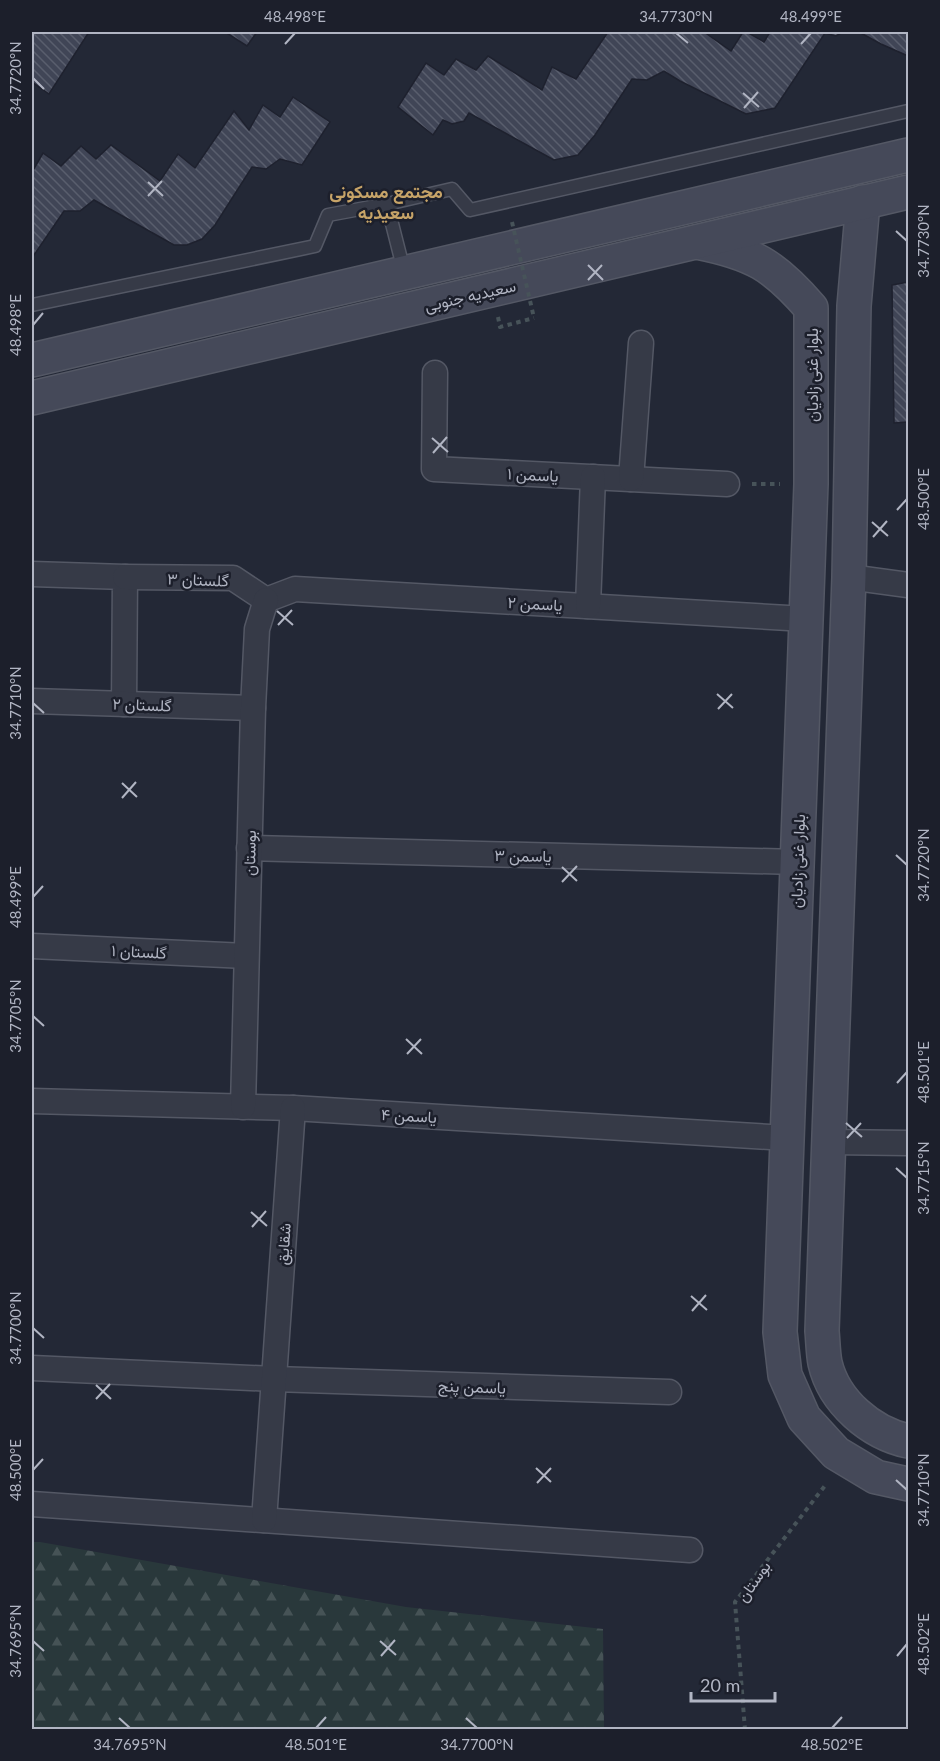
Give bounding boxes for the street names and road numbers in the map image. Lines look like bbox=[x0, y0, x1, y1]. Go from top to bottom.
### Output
street label: سعیدیه جنوبی bbox=[422, 275, 518, 317]
street label: بلوار غنی زادیان bbox=[802, 328, 823, 422]
street label: یاسمن ۱ bbox=[507, 463, 559, 487]
street label: گلستان ۳ bbox=[167, 568, 229, 591]
street label: یاسمن ۲ bbox=[507, 592, 563, 616]
street label: گلستان ۲ bbox=[112, 693, 172, 716]
street label: بلوار غنی زادیان bbox=[786, 814, 810, 908]
street label: بوستان bbox=[239, 830, 261, 876]
street label: یاسمن ۳ bbox=[494, 845, 552, 867]
street label: گلستان ۱ bbox=[111, 940, 167, 963]
street label: یاسمن ۴ bbox=[381, 1104, 437, 1128]
street label: شقایق bbox=[272, 1222, 296, 1266]
street label: یاسمن پنج bbox=[438, 1375, 506, 1400]
street label: بوستان bbox=[732, 1557, 775, 1606]

